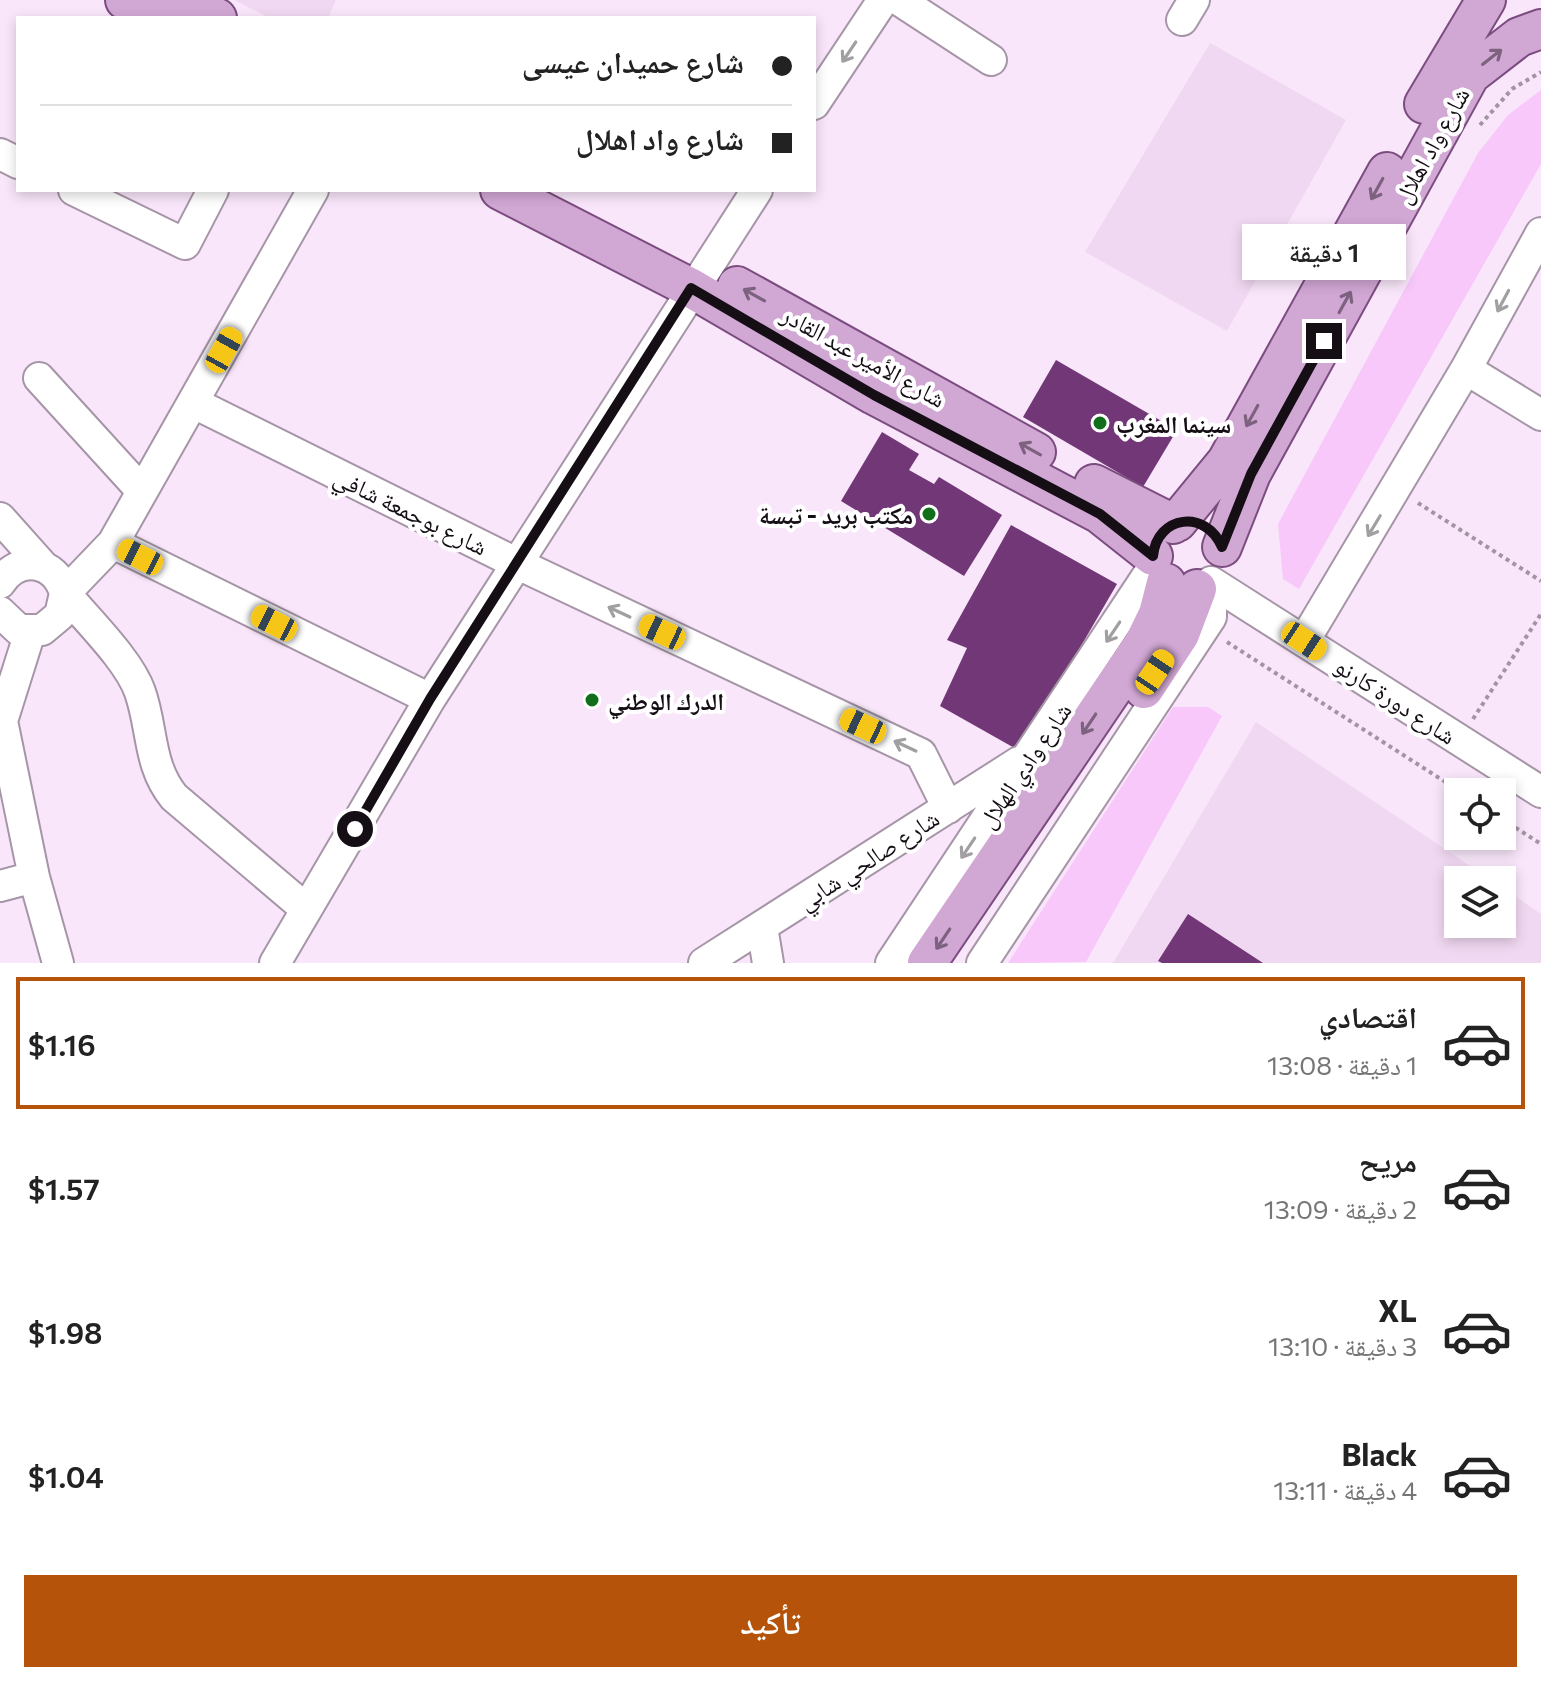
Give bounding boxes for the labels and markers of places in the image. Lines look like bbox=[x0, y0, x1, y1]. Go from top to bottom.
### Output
place label: سينما المغرب bbox=[1116, 409, 1231, 438]
marker: سينما المغرب bbox=[1091, 414, 1109, 432]
place label: مكتب بريد - تبسة bbox=[759, 500, 913, 529]
marker: مكتب بريد - تبسة bbox=[920, 505, 938, 523]
place label: الدرك الوطني bbox=[608, 686, 724, 720]
marker: الدرك الوطني bbox=[583, 691, 601, 709]

